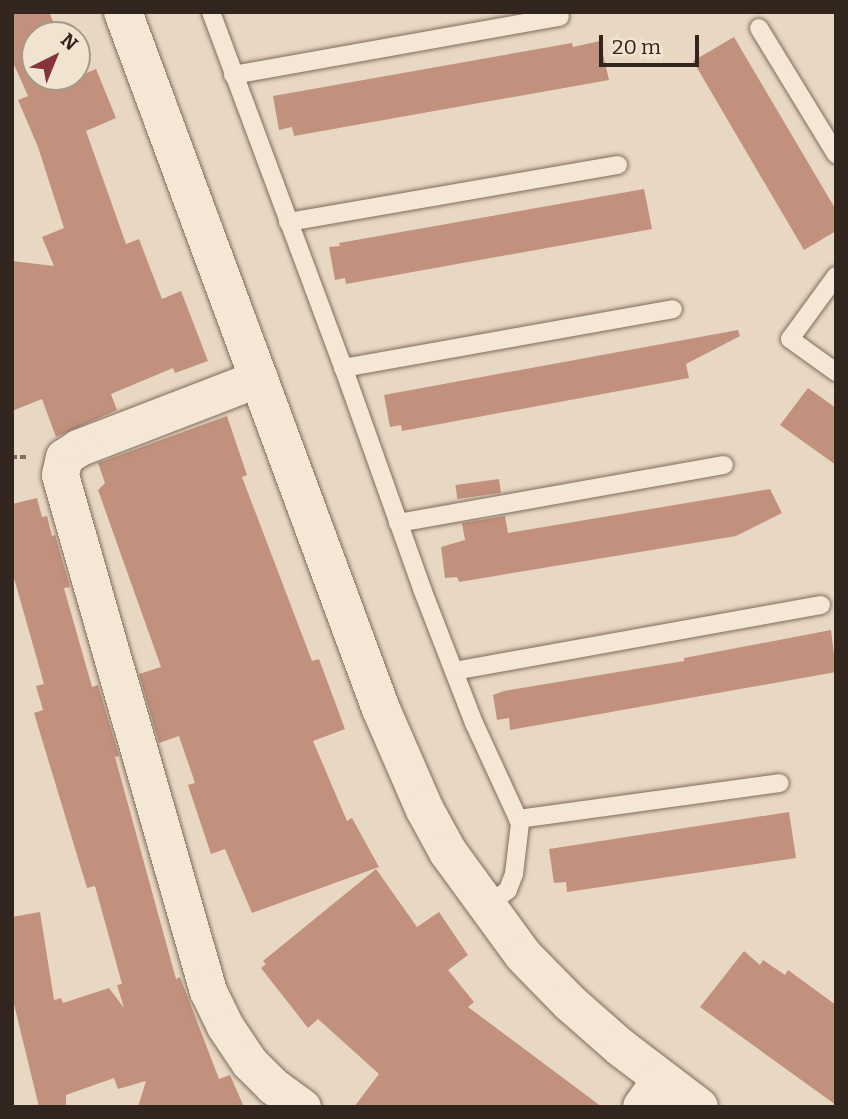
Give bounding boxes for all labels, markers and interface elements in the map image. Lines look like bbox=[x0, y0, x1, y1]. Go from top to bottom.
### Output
north arrow bbox=[21, 21, 91, 91]
scale bar bbox=[603, 21, 703, 65]
text: N bbox=[56, 28, 83, 55]
text: 20 m bbox=[612, 34, 661, 60]

